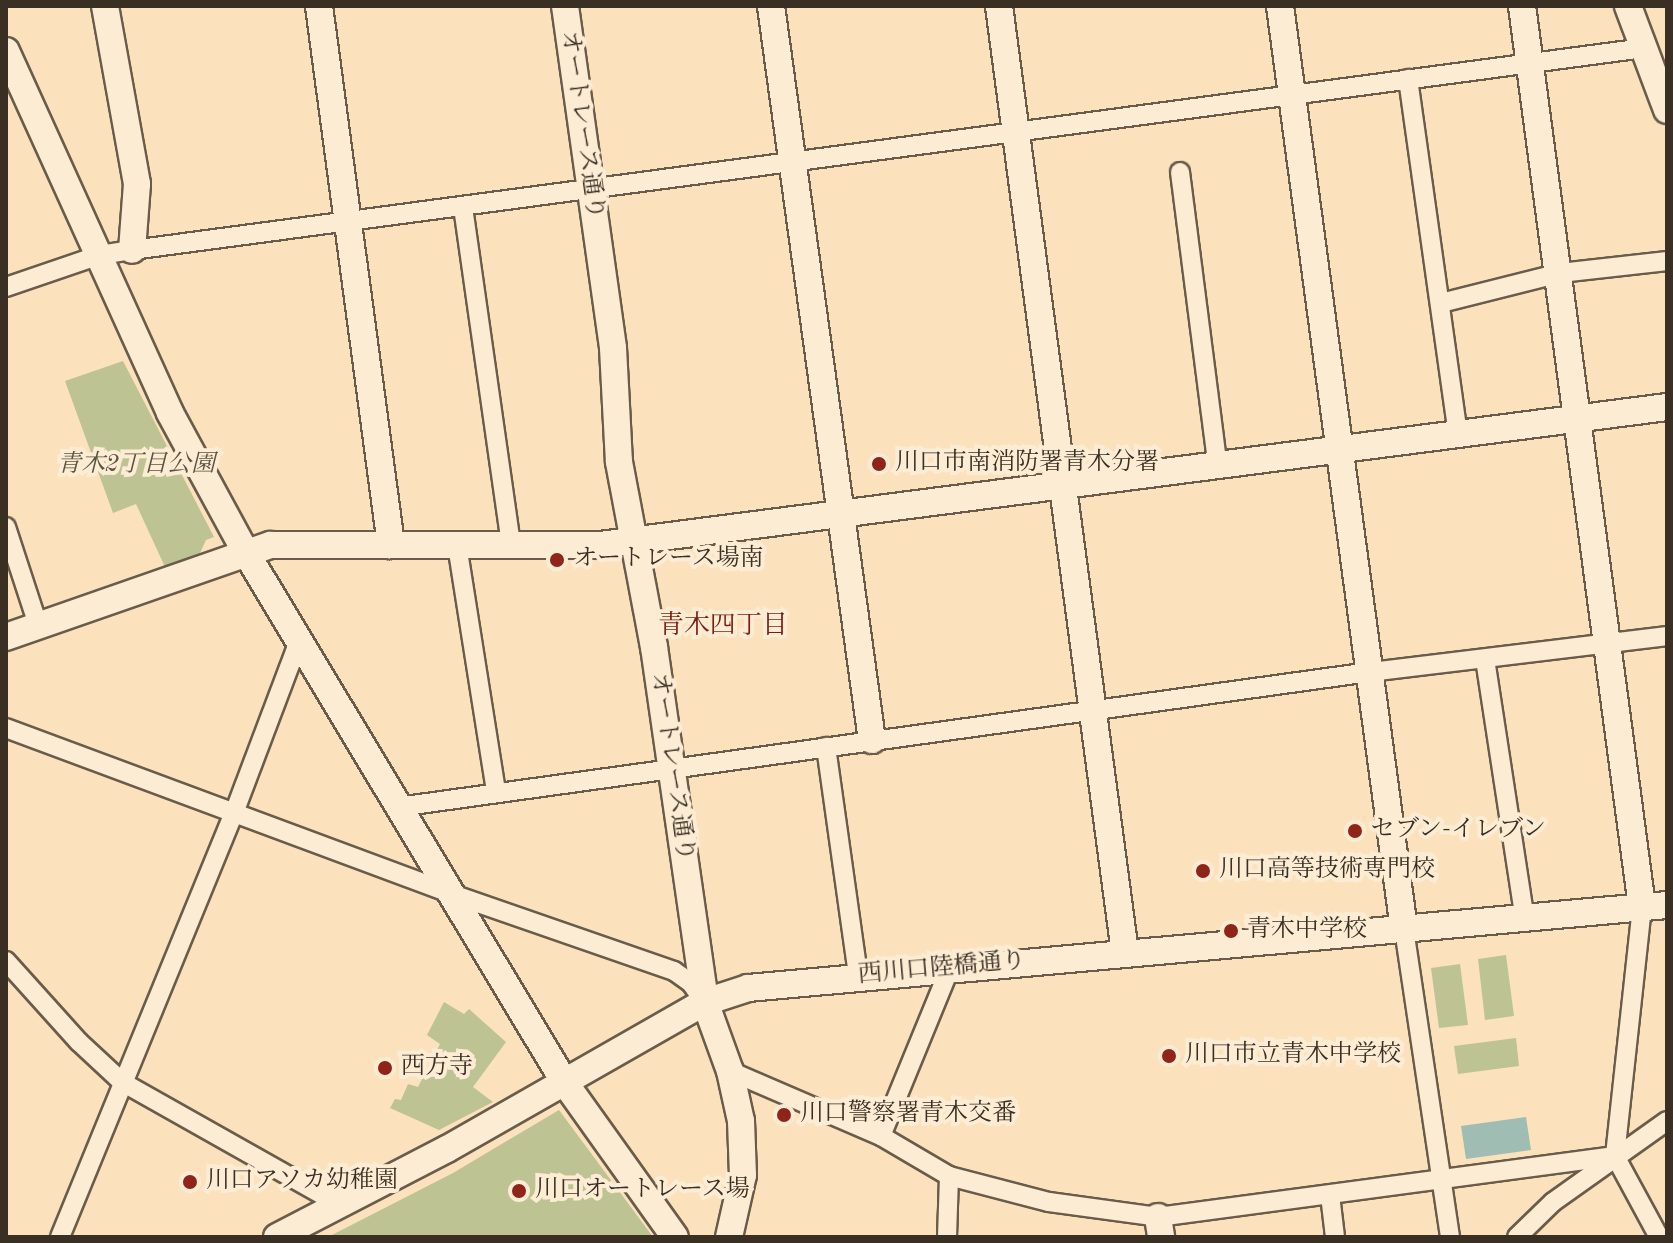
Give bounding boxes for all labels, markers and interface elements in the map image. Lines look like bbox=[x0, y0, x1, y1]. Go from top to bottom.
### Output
street label: オートレース通り bbox=[553, 28, 609, 222]
place label: 川口市南消防署青木分署 bbox=[895, 450, 1159, 478]
park label: 青木2丁目公園 bbox=[57, 452, 215, 480]
marker: 川口市南消防署青木分署 bbox=[870, 455, 888, 473]
place label: オートレース場南 bbox=[573, 546, 765, 574]
marker: オートレース場南 bbox=[548, 551, 566, 569]
district label: 青木四丁目 bbox=[658, 611, 788, 643]
street label: オートレース通り bbox=[643, 670, 699, 864]
place label: セブン-イレブン bbox=[1371, 817, 1548, 845]
marker: セブン-イレブン bbox=[1346, 822, 1364, 840]
place label: 川口高等技術専門校 bbox=[1219, 857, 1435, 885]
marker: 川口高等技術専門校 bbox=[1194, 862, 1212, 880]
place label: 青木中学校 bbox=[1247, 917, 1367, 945]
marker: 青木中学校 bbox=[1222, 922, 1240, 940]
street label: 西川口陸橋通り bbox=[857, 947, 1027, 991]
place label: 川口市立青木中学校 bbox=[1185, 1042, 1401, 1070]
marker: 川口市立青木中学校 bbox=[1160, 1047, 1178, 1065]
place label: 西方寺 bbox=[401, 1054, 473, 1082]
marker: 西方寺 bbox=[376, 1059, 394, 1077]
place label: 川口警察署青木交番 bbox=[800, 1101, 1016, 1129]
marker: 川口警察署青木交番 bbox=[775, 1106, 793, 1124]
place label: 川口アソカ幼稚園 bbox=[206, 1168, 398, 1196]
marker: 川口アソカ幼稚園 bbox=[181, 1173, 199, 1191]
place label: 川口オートレース場 bbox=[535, 1177, 751, 1205]
marker: 川口オートレース場 bbox=[510, 1182, 528, 1200]

